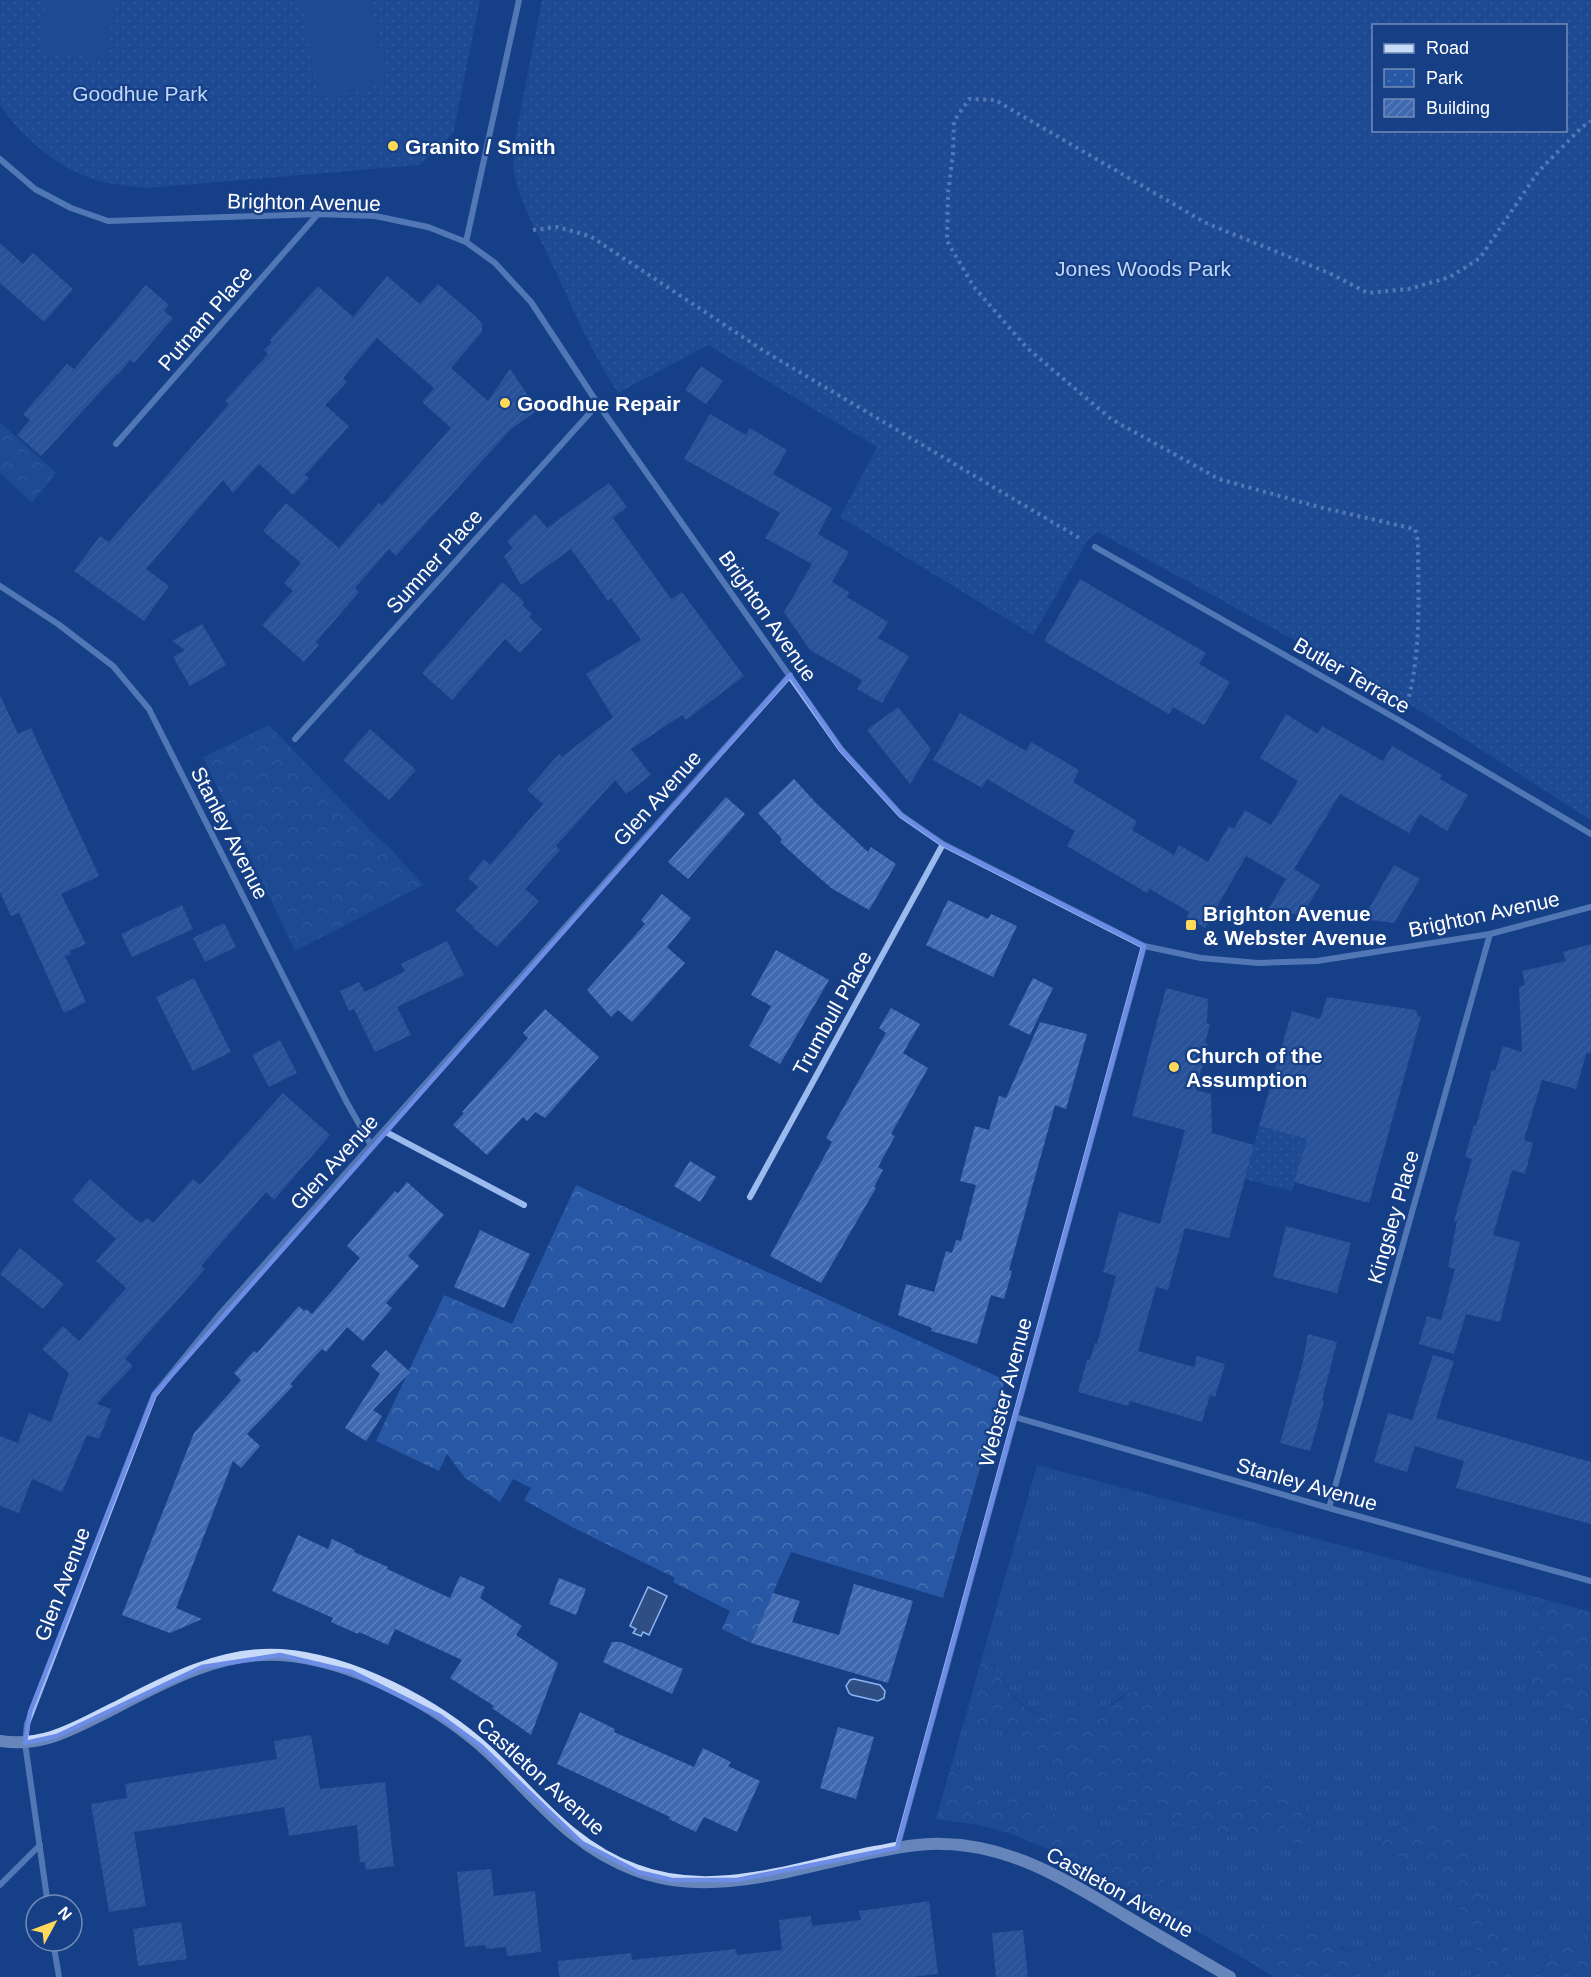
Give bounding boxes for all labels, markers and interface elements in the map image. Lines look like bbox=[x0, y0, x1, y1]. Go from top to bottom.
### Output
legend bbox=[1372, 24, 1567, 132]
text: Road bbox=[1426, 38, 1469, 58]
text: Park bbox=[1426, 68, 1464, 88]
park label: Goodhue Park bbox=[72, 82, 208, 105]
text: Building bbox=[1426, 98, 1490, 118]
place label: Granito / Smith bbox=[405, 135, 556, 158]
marker: Granito / Smith bbox=[386, 139, 400, 153]
street label: Brighton Avenue bbox=[227, 189, 381, 215]
park label: Jones Woods Park bbox=[1055, 257, 1231, 280]
street label: Putnam Place bbox=[153, 261, 257, 375]
place label: Goodhue Repair bbox=[517, 392, 680, 415]
marker: Goodhue Repair bbox=[498, 396, 512, 410]
street label: Sumner Place bbox=[381, 504, 487, 618]
street label: Brighton Avenue bbox=[714, 546, 822, 686]
street label: Butler Terrace bbox=[1290, 632, 1414, 718]
street label: Glen Avenue bbox=[608, 746, 706, 850]
street label: Stanley Avenue bbox=[187, 763, 273, 903]
street label: Brighton Avenue bbox=[1406, 887, 1562, 941]
place label: Brighton Avenue & Webster Avenue bbox=[1203, 902, 1387, 949]
marker: Brighton Avenue & Webster Avenue bbox=[1184, 918, 1198, 932]
street label: Trumbull Place bbox=[788, 947, 876, 1079]
place label: Church of the Assumption bbox=[1186, 1044, 1323, 1091]
marker: Church of the Assumption bbox=[1167, 1060, 1181, 1074]
street label: Glen Avenue bbox=[285, 1110, 383, 1214]
street label: Kingsley Place bbox=[1363, 1148, 1423, 1286]
street label: Webster Avenue bbox=[974, 1315, 1036, 1469]
street label: Stanley Avenue bbox=[1234, 1453, 1380, 1515]
street label: Glen Avenue bbox=[30, 1524, 94, 1644]
street label: Castleton Avenue bbox=[472, 1713, 610, 1839]
street label: Castleton Avenue bbox=[1043, 1842, 1197, 1942]
north arrow bbox=[24, 1893, 84, 1953]
text: N bbox=[55, 1904, 75, 1923]

